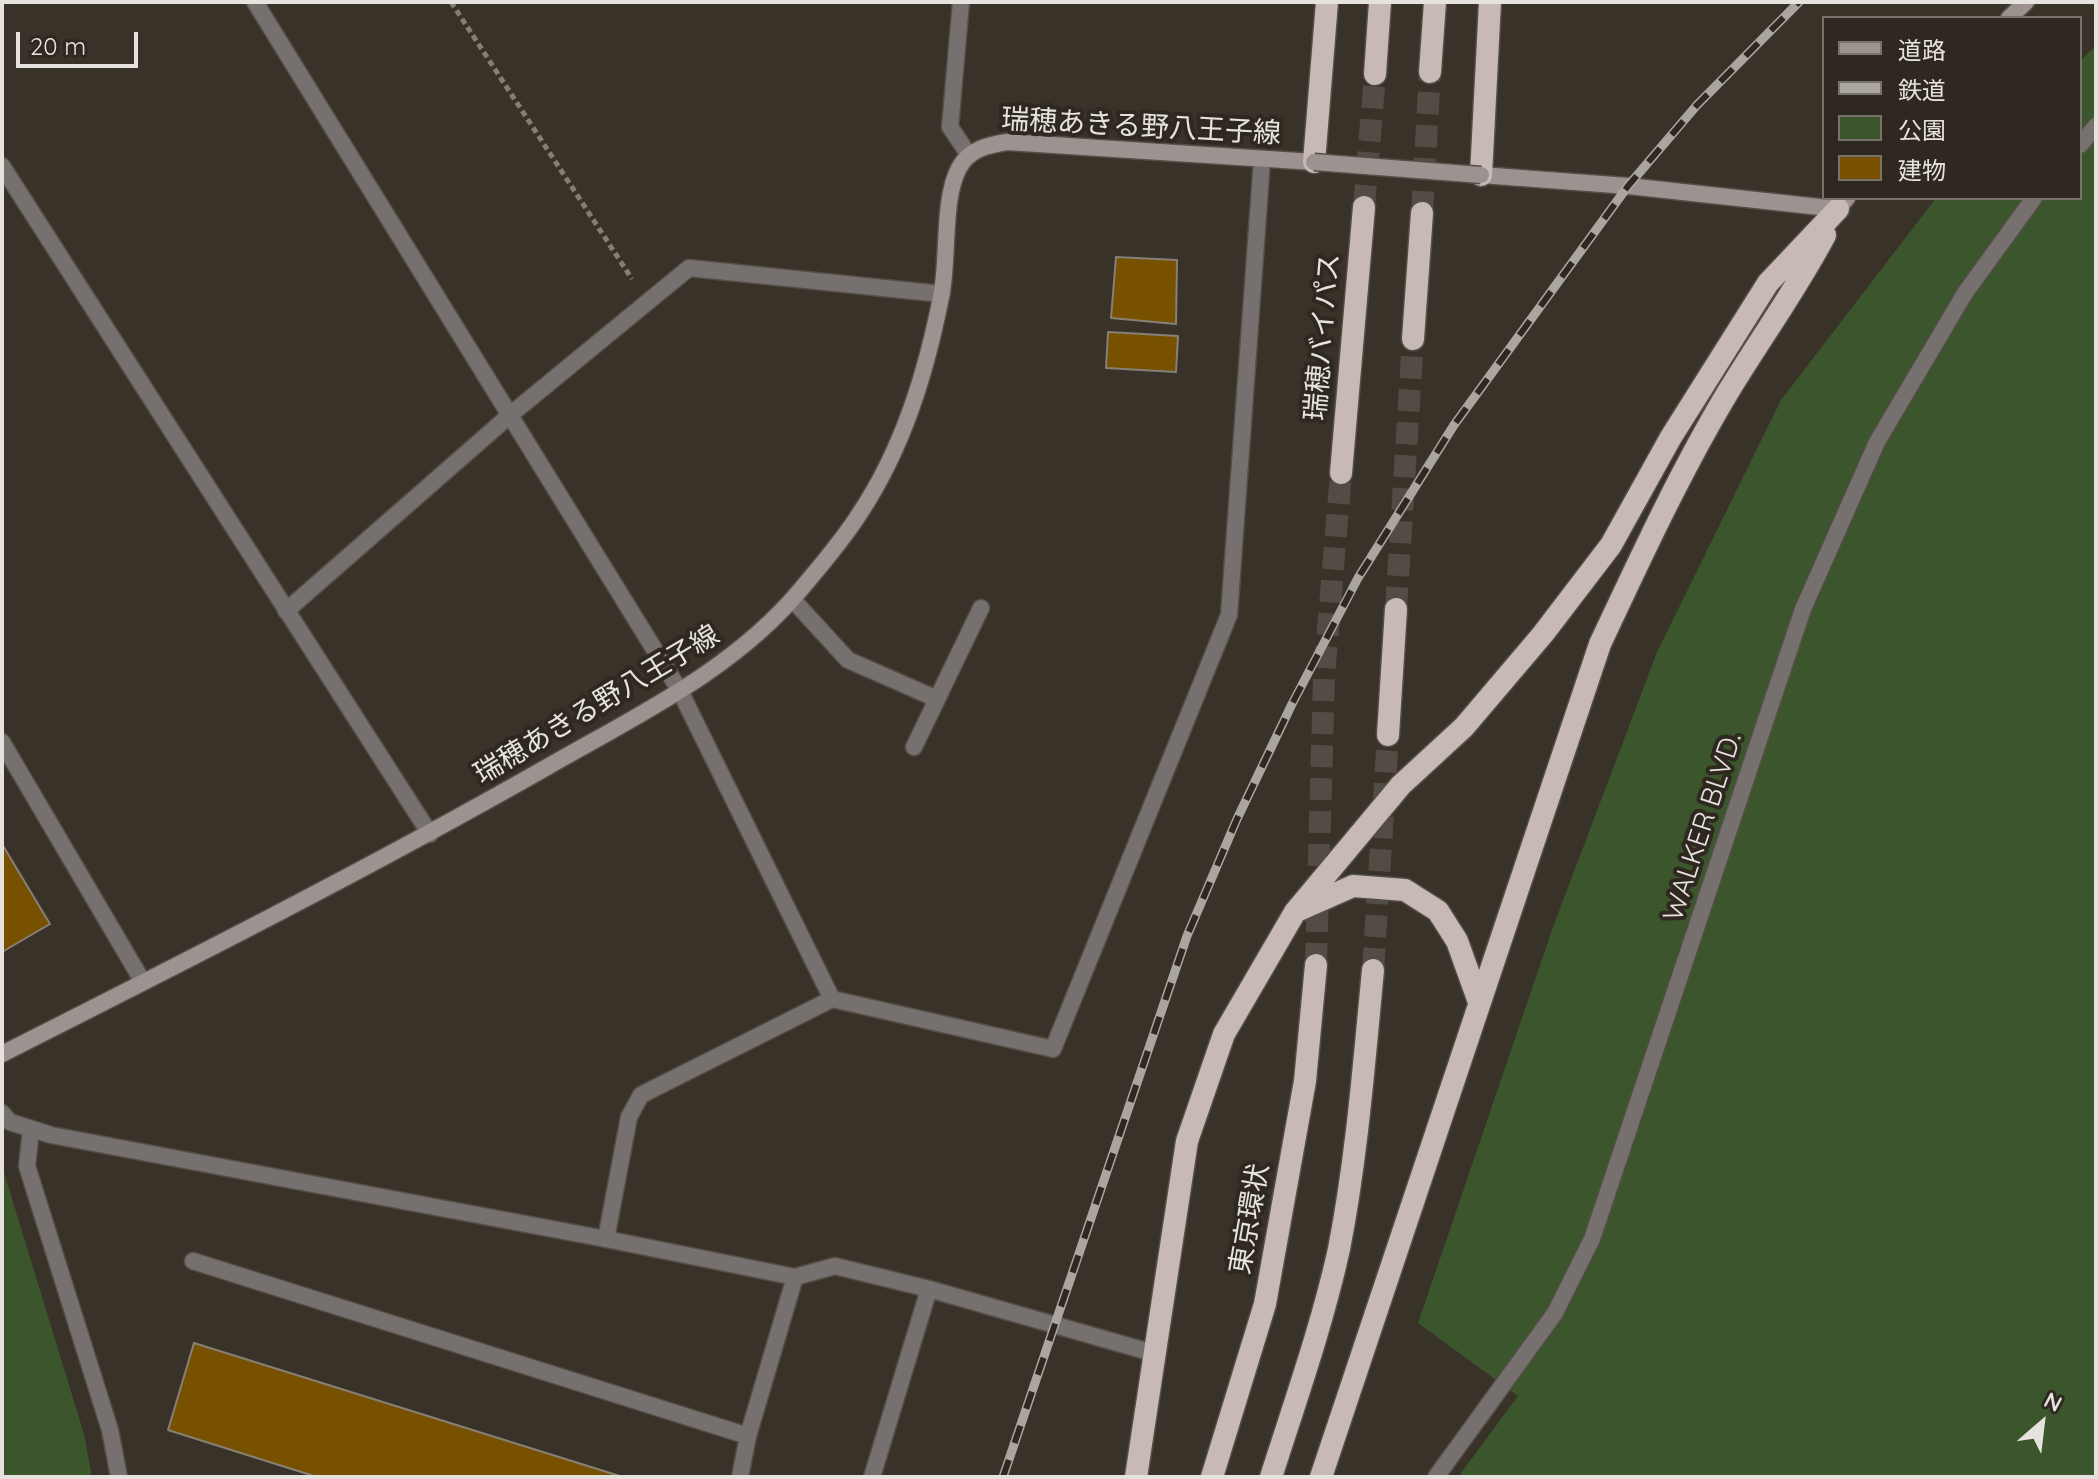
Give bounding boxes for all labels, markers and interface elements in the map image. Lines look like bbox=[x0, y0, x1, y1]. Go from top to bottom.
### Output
scale bar bbox=[20, 16, 142, 66]
legend bbox=[1822, 16, 2082, 200]
text: 20 m bbox=[30, 31, 86, 61]
text: 道路 bbox=[1898, 35, 1946, 65]
text: 鉄道 bbox=[1898, 75, 1946, 105]
street label: 瑞穂あきる野八王子線 bbox=[1000, 103, 1282, 151]
text: 公園 bbox=[1898, 115, 1946, 145]
text: 建物 bbox=[1898, 155, 1946, 185]
street label: 瑞穂バイパス bbox=[1299, 252, 1347, 422]
street label: 瑞穂あきる野八王子線 bbox=[468, 618, 726, 792]
street label: WALKER BLVD. bbox=[1657, 729, 1749, 925]
street label: 東京環状 bbox=[1224, 1161, 1276, 1277]
north arrow bbox=[2002, 1383, 2082, 1463]
text: N bbox=[2040, 1386, 2067, 1418]

